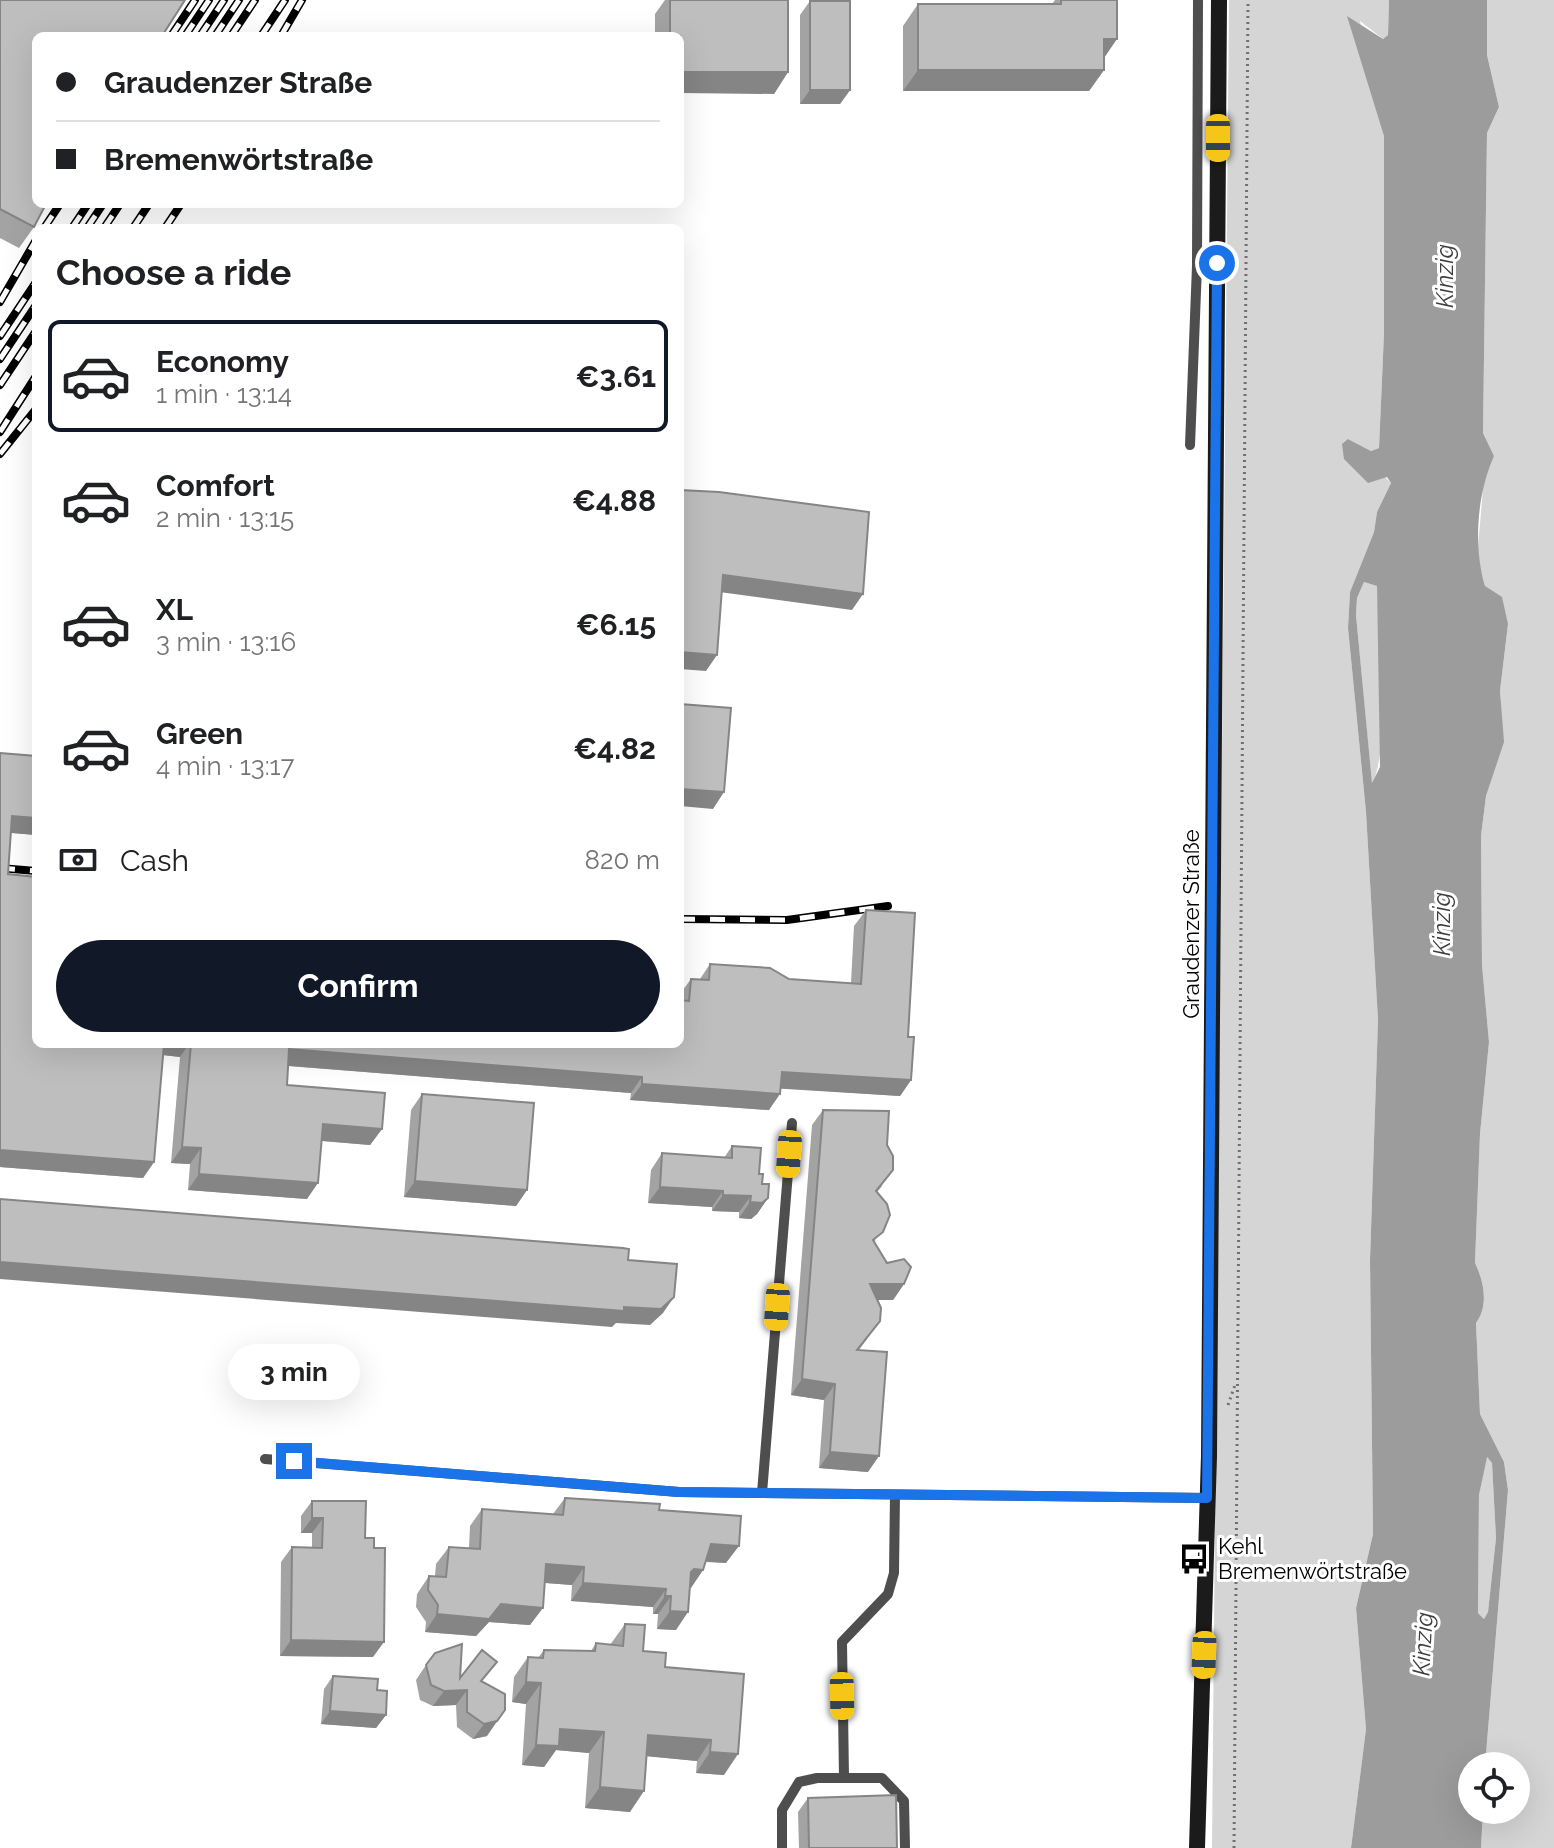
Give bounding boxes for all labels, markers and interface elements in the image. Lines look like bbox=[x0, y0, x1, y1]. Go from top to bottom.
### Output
text: Graudenzer Straße bbox=[104, 65, 372, 100]
car bbox=[1206, 114, 1230, 162]
text: Bremenwörtstraße bbox=[104, 142, 373, 177]
water label: Kinzig bbox=[1430, 244, 1459, 308]
route start bbox=[1199, 245, 1235, 281]
text: Choose a ride bbox=[56, 251, 291, 293]
icon: car bbox=[60, 340, 132, 412]
text: Economy bbox=[156, 344, 289, 379]
text: €3.61 bbox=[576, 359, 656, 394]
text: 1 min · 13:14 bbox=[156, 379, 292, 409]
icon: car bbox=[60, 464, 132, 536]
text: Comfort bbox=[156, 468, 275, 503]
text: €4.88 bbox=[572, 483, 656, 518]
text: 2 min · 13:15 bbox=[156, 503, 294, 533]
icon: car bbox=[60, 588, 132, 660]
text: XL bbox=[156, 592, 193, 627]
text: €6.15 bbox=[576, 607, 656, 642]
text: 3 min · 13:16 bbox=[156, 627, 296, 657]
icon: car bbox=[60, 712, 132, 784]
text: Green bbox=[156, 716, 243, 751]
text: €4.82 bbox=[573, 731, 656, 766]
text: 4 min · 13:17 bbox=[156, 751, 295, 781]
street label: Graudenzer Straße bbox=[1178, 829, 1204, 1019]
icon: cash bbox=[56, 838, 100, 882]
text: Cash bbox=[120, 843, 189, 878]
text: 820 m bbox=[585, 845, 660, 875]
water label: Kinzig bbox=[1427, 892, 1456, 956]
button: Confirm bbox=[56, 940, 660, 1032]
car bbox=[775, 1129, 803, 1179]
car bbox=[763, 1282, 791, 1332]
callout: 3 min bbox=[228, 1345, 360, 1401]
text: 3 min bbox=[260, 1357, 328, 1387]
route end bbox=[276, 1443, 312, 1479]
place label: Kehl Bremenwörtstraße bbox=[1218, 1533, 1407, 1584]
bus stop icon: Kehl Bremenwörtstraße bbox=[1177, 1542, 1211, 1576]
water label: Kinzig bbox=[1406, 1611, 1439, 1677]
car bbox=[1191, 1631, 1217, 1679]
car bbox=[830, 1672, 854, 1720]
map controls bbox=[1458, 1752, 1530, 1824]
button: locate bbox=[1458, 1752, 1530, 1824]

